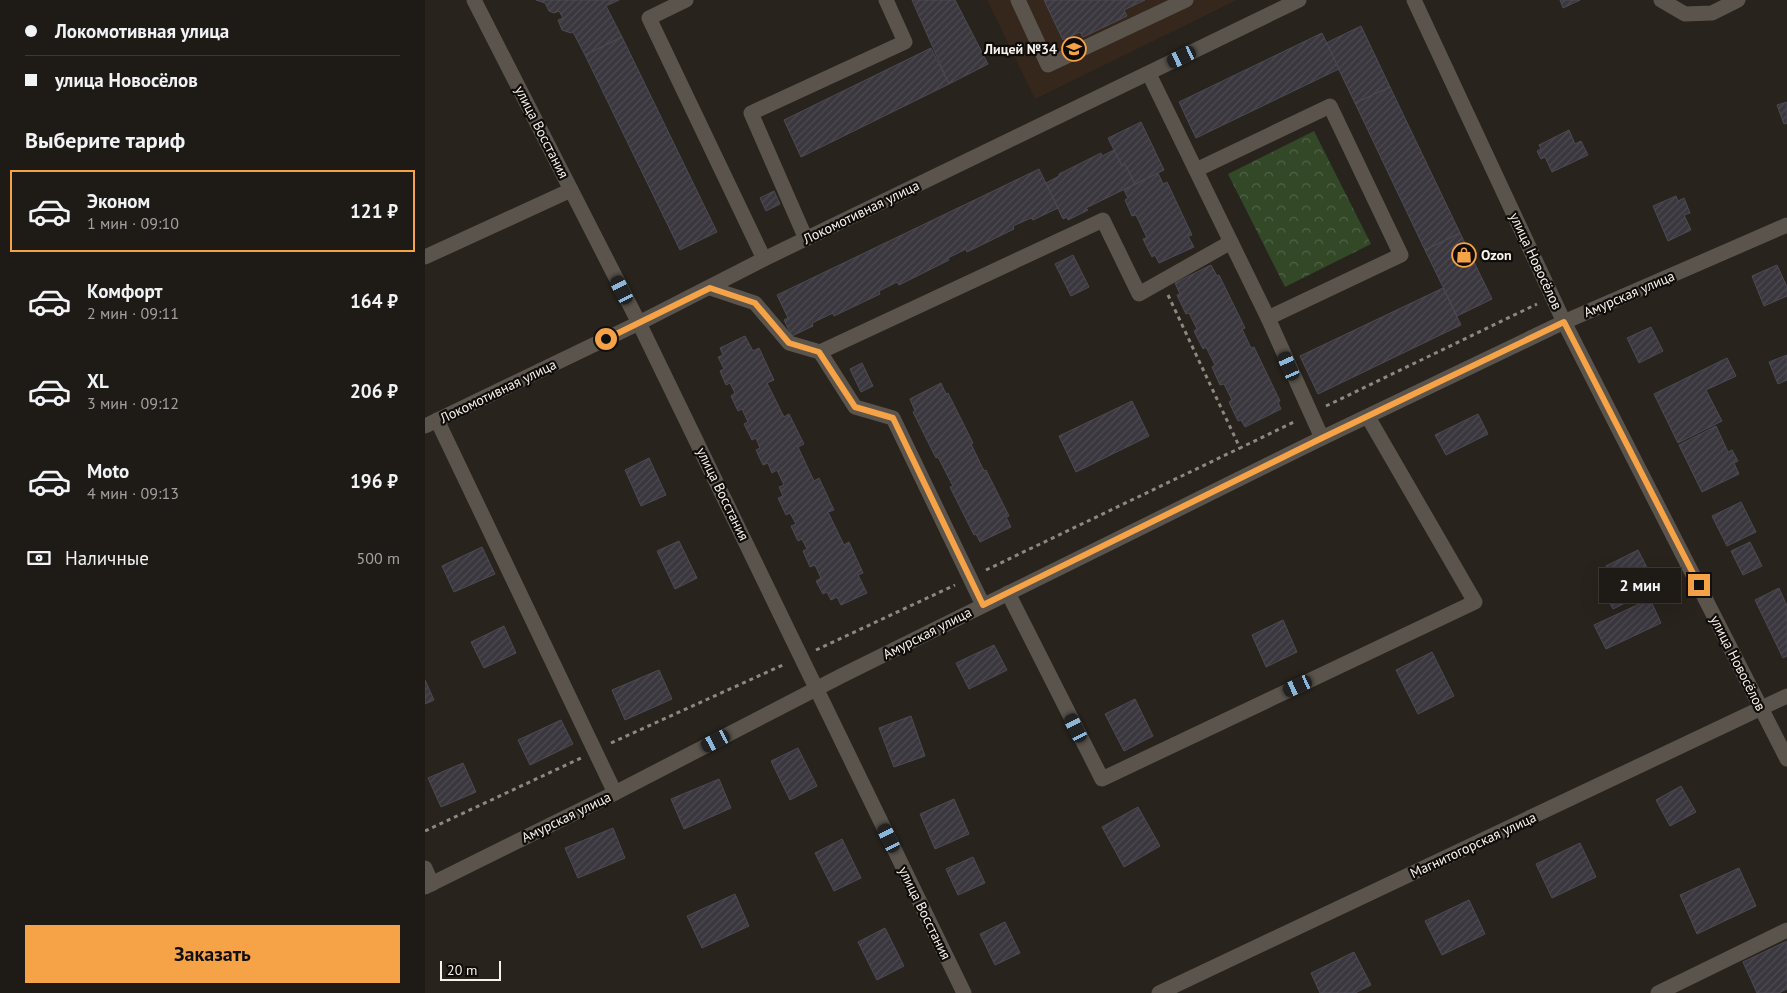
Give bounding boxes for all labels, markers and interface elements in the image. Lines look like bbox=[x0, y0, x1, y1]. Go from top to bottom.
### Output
text: Локомотивная улица bbox=[55, 19, 229, 43]
school or university icon: Лицей №34 bbox=[1061, 36, 1087, 62]
place label: Лицей №34 bbox=[983, 40, 1057, 58]
car bbox=[1165, 44, 1198, 70]
text: улица Новосёлов bbox=[55, 68, 198, 92]
street label: улица Восстания bbox=[511, 83, 573, 181]
text: Выберите тариф bbox=[25, 126, 185, 154]
street label: Локомотивная улица bbox=[799, 176, 922, 248]
icon: car bbox=[27, 189, 72, 234]
text: Эконом bbox=[87, 189, 150, 213]
text: 121 ₽ bbox=[350, 199, 398, 223]
street label: улица Новосёлов bbox=[1506, 210, 1566, 312]
text: 1 мин · 09:10 bbox=[87, 213, 179, 233]
shop icon: Ozon bbox=[1451, 242, 1477, 268]
place label: Ozon bbox=[1481, 246, 1512, 264]
street label: Амурская улица bbox=[1581, 267, 1677, 321]
car bbox=[608, 273, 635, 307]
icon: car bbox=[27, 279, 72, 324]
text: Комфорт bbox=[87, 279, 163, 303]
text: 164 ₽ bbox=[350, 289, 398, 313]
text: 2 мин · 09:11 bbox=[87, 303, 179, 323]
route start bbox=[595, 328, 617, 350]
car bbox=[1276, 349, 1301, 383]
street label: Локомотивная улица bbox=[436, 355, 559, 427]
icon: car bbox=[27, 369, 72, 414]
text: XL bbox=[87, 369, 109, 393]
text: 206 ₽ bbox=[350, 379, 398, 403]
text: 3 мин · 09:12 bbox=[87, 393, 179, 413]
street label: улица Восстания bbox=[693, 444, 753, 544]
icon: car bbox=[27, 459, 72, 504]
text: Moto bbox=[87, 459, 129, 483]
text: 196 ₽ bbox=[350, 469, 398, 493]
text: 4 мин · 09:13 bbox=[87, 483, 179, 503]
icon: cash bbox=[25, 544, 53, 572]
text: Наличные bbox=[65, 546, 149, 570]
text: 500 m bbox=[357, 548, 400, 568]
callout: 2 мин bbox=[1599, 568, 1681, 602]
route end bbox=[1688, 574, 1710, 596]
text: 2 мин bbox=[1619, 575, 1661, 595]
street label: Амурская улица bbox=[880, 603, 974, 663]
street label: улица Новосёлов bbox=[1706, 612, 1770, 714]
car bbox=[1281, 673, 1314, 699]
car bbox=[1062, 711, 1089, 745]
car bbox=[699, 728, 732, 754]
street label: Амурская улица bbox=[518, 788, 614, 846]
street label: Магнитогорская улица bbox=[1407, 808, 1539, 882]
car bbox=[875, 821, 902, 855]
street label: улица Восстания bbox=[895, 863, 955, 963]
button: Заказать bbox=[25, 925, 400, 983]
scale bar bbox=[440, 958, 501, 981]
text: 20 m bbox=[447, 961, 477, 979]

